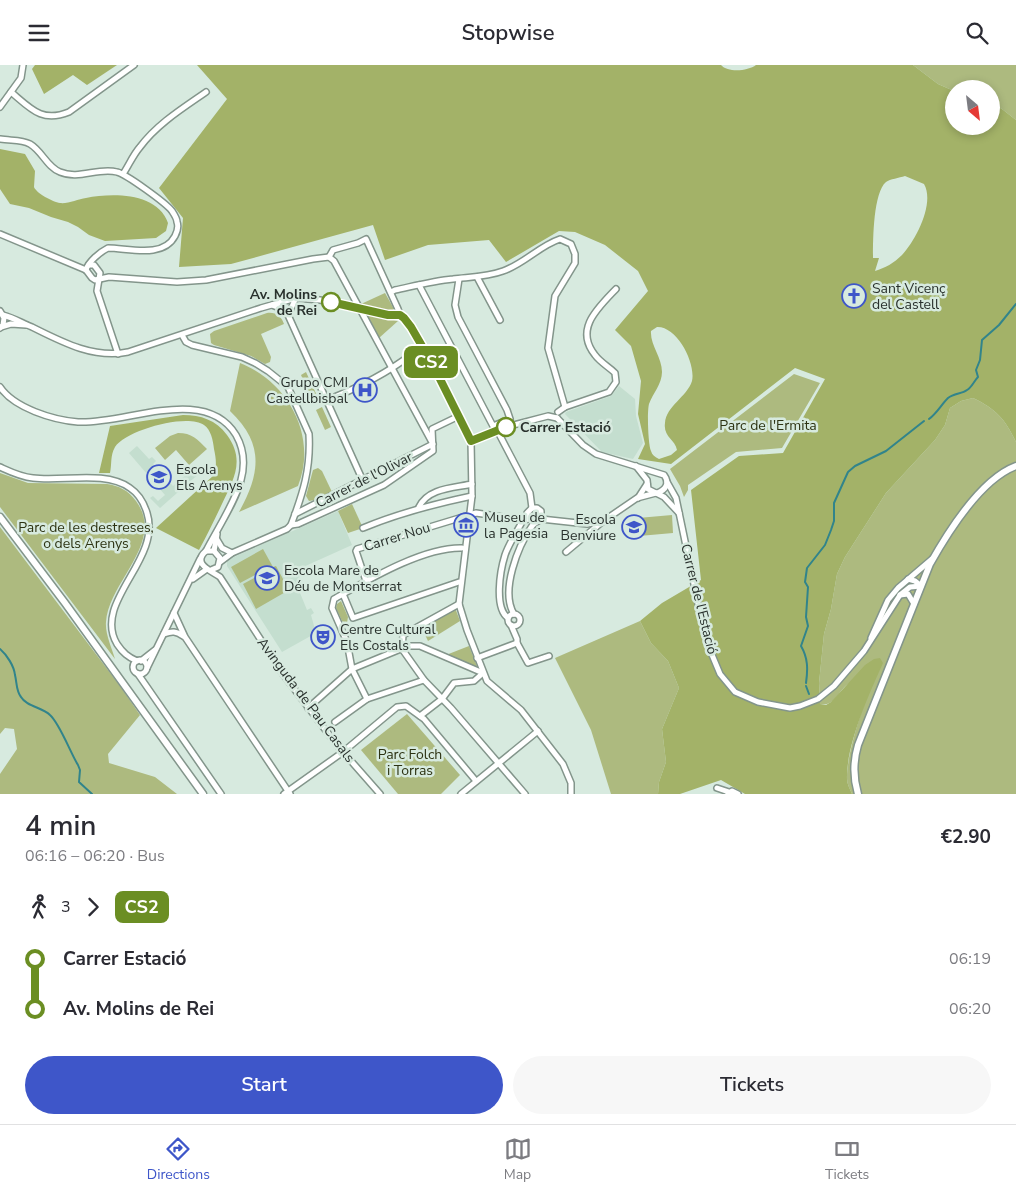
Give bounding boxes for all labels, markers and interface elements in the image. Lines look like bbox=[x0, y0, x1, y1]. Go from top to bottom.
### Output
text: Stopwise bbox=[461, 18, 555, 48]
icon: menu bbox=[25, 19, 53, 47]
icon: search bbox=[963, 19, 991, 47]
north arrow bbox=[945, 80, 1000, 135]
map controls bbox=[945, 80, 1000, 135]
place label: Sant Vicenç del Castell bbox=[872, 279, 946, 314]
church icon: Sant Vicenç del Castell bbox=[841, 283, 867, 309]
place label: Av. Molins de Rei bbox=[250, 285, 317, 320]
marker: Av. Molins de Rei bbox=[321, 292, 341, 312]
line badge: CS2 bbox=[402, 346, 460, 378]
text: CS2 bbox=[414, 350, 448, 374]
place label: Grupo CMI Castellbisbal bbox=[266, 373, 349, 408]
hospital icon: Grupo CMI Castellbisbal bbox=[352, 377, 378, 403]
park label: Parc de l'Ermita bbox=[719, 416, 817, 435]
marker: Carrer Estació bbox=[496, 417, 516, 437]
place label: Carrer Estació bbox=[520, 418, 611, 437]
street label: Carrer de l'Olivar bbox=[312, 447, 416, 513]
place label: Escola Els Arenys bbox=[176, 460, 243, 495]
school or university icon: Escola Els Arenys bbox=[146, 464, 172, 490]
place label: Museu de la Pagesia bbox=[484, 508, 548, 543]
place label: Escola Benviure bbox=[561, 510, 616, 545]
museum icon: Museu de la Pagesia bbox=[453, 512, 479, 538]
school or university icon: Escola Benviure bbox=[621, 514, 647, 540]
park label: Parc de les destreses, o dels Arenys bbox=[18, 518, 154, 553]
street label: Carrer Nou bbox=[361, 518, 433, 556]
street label: Carrer de l'Estació bbox=[676, 542, 722, 656]
place label: Escola Mare de Déu de Montserrat bbox=[284, 561, 402, 596]
school or university icon: Escola Mare de Déu de Montserrat bbox=[254, 565, 280, 591]
place label: Centre Cultural Els Costals bbox=[340, 620, 436, 655]
theatre icon: Centre Cultural Els Costals bbox=[310, 624, 336, 650]
street label: Avinguda de Pau Casals bbox=[253, 634, 359, 766]
park label: Parc Folch i Torras bbox=[378, 745, 442, 780]
text: 4 min bbox=[25, 807, 96, 845]
text: €2.90 bbox=[941, 824, 991, 850]
text: 06:16 – 06:20 · Bus bbox=[25, 845, 165, 867]
icon: walk bbox=[25, 893, 53, 921]
icon: forward bbox=[79, 893, 107, 921]
text: CS2 bbox=[125, 895, 159, 919]
text: 3 bbox=[61, 896, 71, 918]
text: Carrer Estació bbox=[63, 946, 186, 972]
text: 06:19 bbox=[949, 948, 991, 970]
text: Av. Molins de Rei bbox=[63, 996, 214, 1022]
text: 06:20 bbox=[949, 998, 991, 1020]
button: Start bbox=[25, 1056, 503, 1114]
button: Tickets bbox=[513, 1056, 991, 1114]
tab: Directions bbox=[147, 1135, 210, 1184]
tab: Map bbox=[504, 1135, 532, 1184]
tab: Tickets bbox=[825, 1135, 869, 1184]

